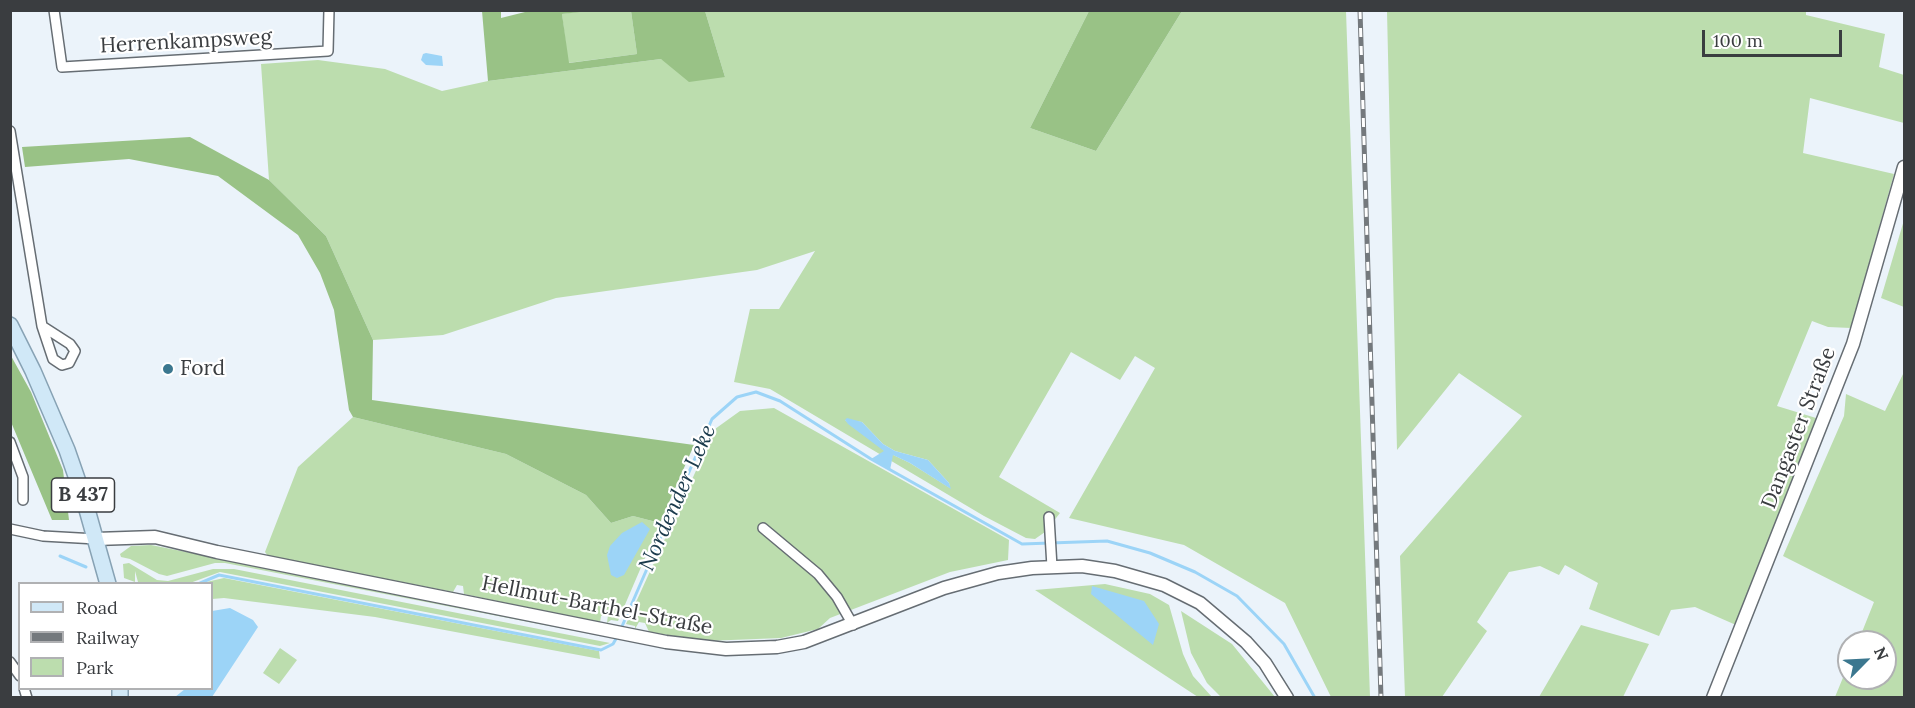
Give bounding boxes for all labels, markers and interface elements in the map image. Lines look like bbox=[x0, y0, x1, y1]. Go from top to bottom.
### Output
scale bar bbox=[1705, 18, 1844, 56]
street label: Herrenkampsweg bbox=[99, 25, 273, 59]
text: 100 m bbox=[1713, 29, 1763, 52]
street label: Dangaster Straße bbox=[1757, 344, 1841, 512]
place label: Ford bbox=[180, 356, 225, 382]
marker: Ford bbox=[161, 362, 175, 376]
water label: Nordender Leke bbox=[634, 421, 722, 575]
road number: B 437 bbox=[52, 478, 115, 512]
street label: Hellmut-Barthel-Straße bbox=[480, 571, 714, 641]
legend bbox=[18, 582, 213, 690]
text: Road bbox=[76, 596, 118, 619]
text: Railway bbox=[76, 626, 139, 649]
north arrow bbox=[1837, 630, 1897, 690]
text: N bbox=[1870, 644, 1893, 663]
text: Park bbox=[76, 656, 113, 679]

